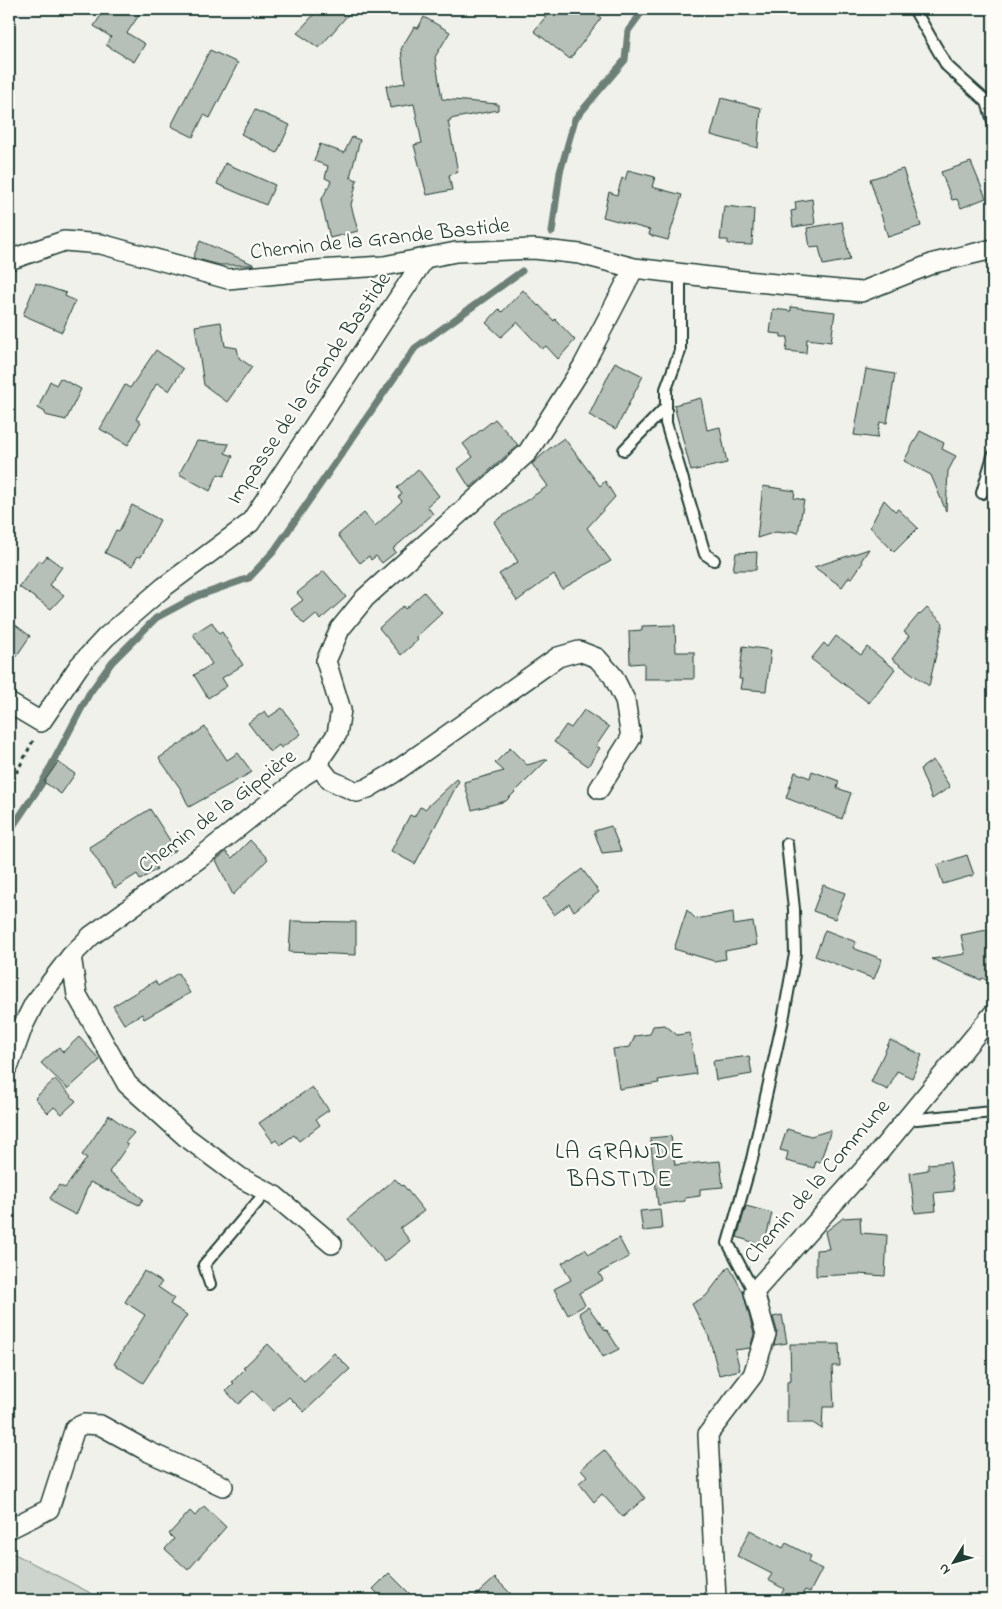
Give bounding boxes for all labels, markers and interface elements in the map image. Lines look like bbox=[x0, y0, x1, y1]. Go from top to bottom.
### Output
street label: Chemin de la Grande Bastide bbox=[249, 210, 512, 270]
street label: Impasse de la Grande Bastide bbox=[220, 266, 400, 512]
street label: Chemin de la Gippière bbox=[132, 742, 304, 882]
street label: Chemin de la Commune bbox=[737, 1092, 899, 1272]
district label: LA GRANDE BASTIDE bbox=[555, 1135, 685, 1198]
north arrow bbox=[930, 1536, 980, 1586]
text: N bbox=[934, 1559, 956, 1579]

